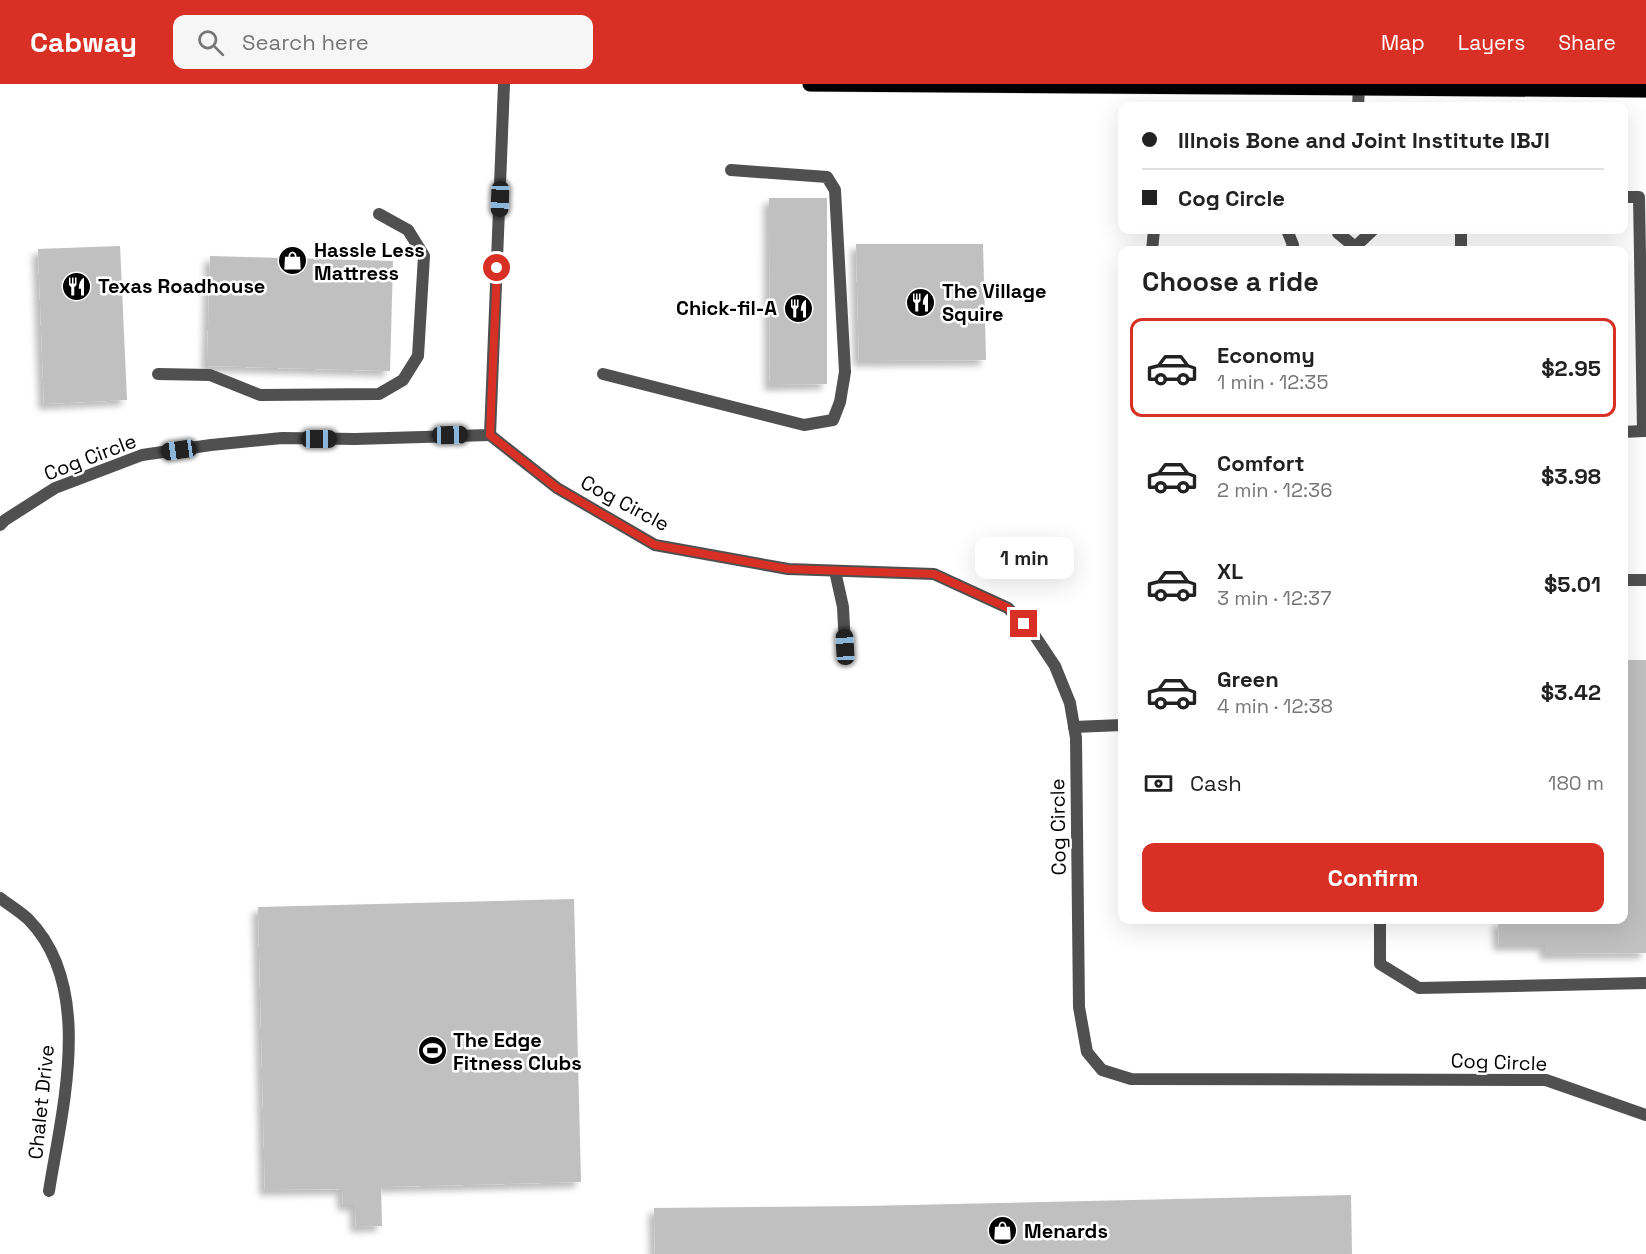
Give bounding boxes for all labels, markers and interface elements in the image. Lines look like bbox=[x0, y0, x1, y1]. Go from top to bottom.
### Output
search box bbox=[173, 15, 593, 69]
text: Cabway bbox=[30, 24, 137, 60]
icon: search bbox=[194, 26, 227, 59]
text: Search here bbox=[242, 28, 369, 56]
text: Map bbox=[1381, 29, 1425, 56]
text: Layers bbox=[1458, 29, 1525, 56]
text: Share bbox=[1558, 29, 1616, 56]
text: Illnois Bone and Joint Institute IBJI bbox=[1178, 126, 1550, 154]
car bbox=[490, 181, 510, 217]
text: Cog Circle bbox=[1178, 184, 1285, 212]
place label: Hassle Less Mattress bbox=[314, 237, 425, 286]
shop icon: Hassle Less Mattress bbox=[277, 245, 309, 277]
route start bbox=[483, 254, 510, 281]
text: Choose a ride bbox=[1142, 264, 1319, 299]
restaurant icon: Texas Roadhouse bbox=[61, 270, 93, 302]
place label: Texas Roadhouse bbox=[98, 273, 265, 299]
place label: The Village Squire bbox=[942, 278, 1046, 327]
restaurant icon: The Village Squire bbox=[905, 286, 937, 318]
restaurant icon: Chick-fil-A bbox=[782, 292, 814, 324]
place label: Chick-fil-A bbox=[676, 295, 777, 321]
icon: car bbox=[1145, 341, 1199, 395]
text: Economy bbox=[1217, 341, 1315, 369]
text: $2.95 bbox=[1541, 354, 1601, 382]
text: 1 min · 12:35 bbox=[1217, 369, 1328, 395]
car bbox=[432, 426, 468, 444]
street label: Cog Circle bbox=[40, 428, 140, 486]
car bbox=[301, 430, 337, 448]
car bbox=[160, 439, 198, 461]
icon: car bbox=[1145, 449, 1199, 503]
text: Comfort bbox=[1217, 449, 1305, 477]
text: $3.98 bbox=[1541, 462, 1601, 490]
street label: Cog Circle bbox=[576, 469, 674, 537]
text: 2 min · 12:36 bbox=[1217, 477, 1332, 503]
callout: 1 min bbox=[974, 537, 1074, 579]
text: 1 min bbox=[1000, 545, 1049, 571]
icon: car bbox=[1145, 557, 1199, 611]
text: XL bbox=[1217, 557, 1243, 585]
text: $5.01 bbox=[1544, 570, 1601, 598]
text: 3 min · 12:37 bbox=[1217, 585, 1331, 611]
route end bbox=[1010, 610, 1037, 637]
car bbox=[835, 629, 855, 665]
icon: car bbox=[1145, 665, 1199, 719]
text: Green bbox=[1217, 665, 1279, 693]
text: $3.42 bbox=[1541, 678, 1601, 706]
text: 4 min · 12:38 bbox=[1217, 693, 1333, 719]
icon: cash bbox=[1142, 767, 1175, 800]
text: Cash bbox=[1190, 769, 1242, 797]
text: 180 m bbox=[1548, 770, 1604, 796]
street label: Cog Circle bbox=[1044, 778, 1072, 876]
button: Confirm bbox=[1142, 843, 1604, 912]
place label: The Edge Fitness Clubs bbox=[453, 1027, 582, 1076]
sports icon: The Edge Fitness Clubs bbox=[416, 1035, 448, 1067]
street label: Chalet Drive bbox=[22, 1043, 60, 1161]
street label: Cog Circle bbox=[1450, 1047, 1548, 1077]
shop icon: Menards bbox=[987, 1215, 1019, 1247]
place label: Menards bbox=[1024, 1218, 1108, 1244]

